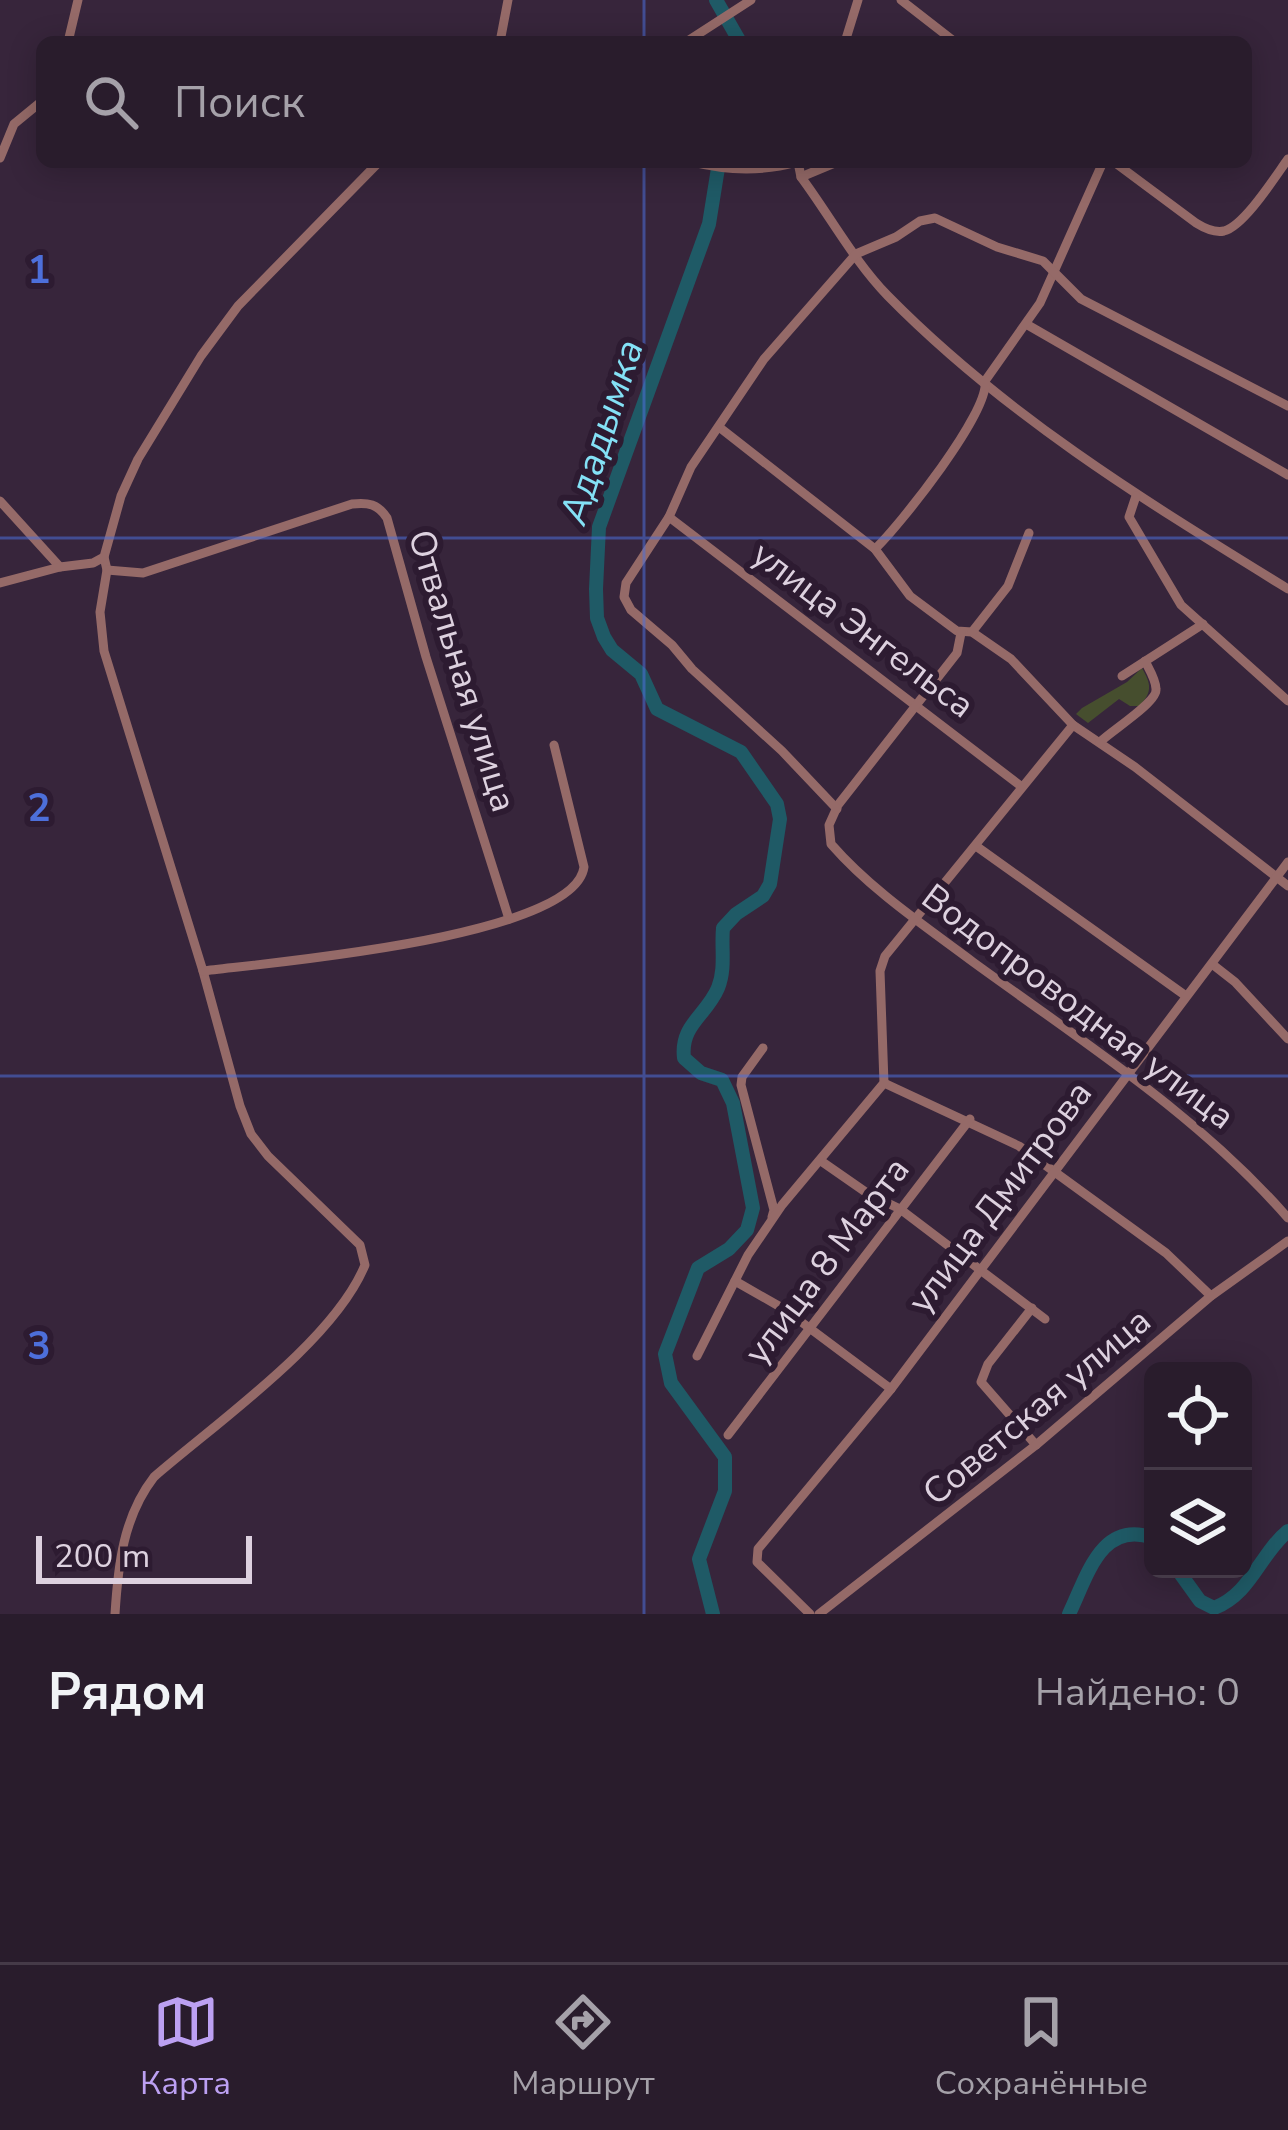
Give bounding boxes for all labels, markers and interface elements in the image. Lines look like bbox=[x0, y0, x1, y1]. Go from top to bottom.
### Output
search box bbox=[36, 36, 1252, 168]
icon: search bbox=[78, 69, 144, 135]
text: Поиск bbox=[174, 72, 305, 133]
text: 1 bbox=[27, 244, 51, 297]
water label: Ададымка bbox=[547, 333, 657, 532]
street label: Отвальная улица bbox=[396, 524, 528, 818]
street label: улица Энгельса bbox=[742, 530, 984, 730]
text: 2 bbox=[27, 782, 51, 835]
street label: Водопроводная улица bbox=[911, 873, 1245, 1141]
street label: улица Дмитрова bbox=[896, 1071, 1104, 1323]
street label: улица 8 Марта bbox=[733, 1147, 921, 1375]
street label: Советская улица bbox=[913, 1297, 1161, 1517]
text: 3 bbox=[27, 1320, 51, 1373]
map controls bbox=[1144, 1362, 1252, 1578]
button: locate bbox=[1144, 1362, 1252, 1470]
button: layers bbox=[1144, 1470, 1252, 1578]
scale bar bbox=[36, 1530, 252, 1583]
text: 200 m bbox=[54, 1534, 150, 1579]
text: Рядом bbox=[48, 1657, 206, 1727]
text: Найдено: 0 bbox=[1035, 1666, 1240, 1719]
tab: Карта bbox=[140, 1989, 231, 2106]
tab: Маршрут bbox=[511, 1989, 655, 2106]
tab: Сохранённые bbox=[935, 1989, 1148, 2106]

